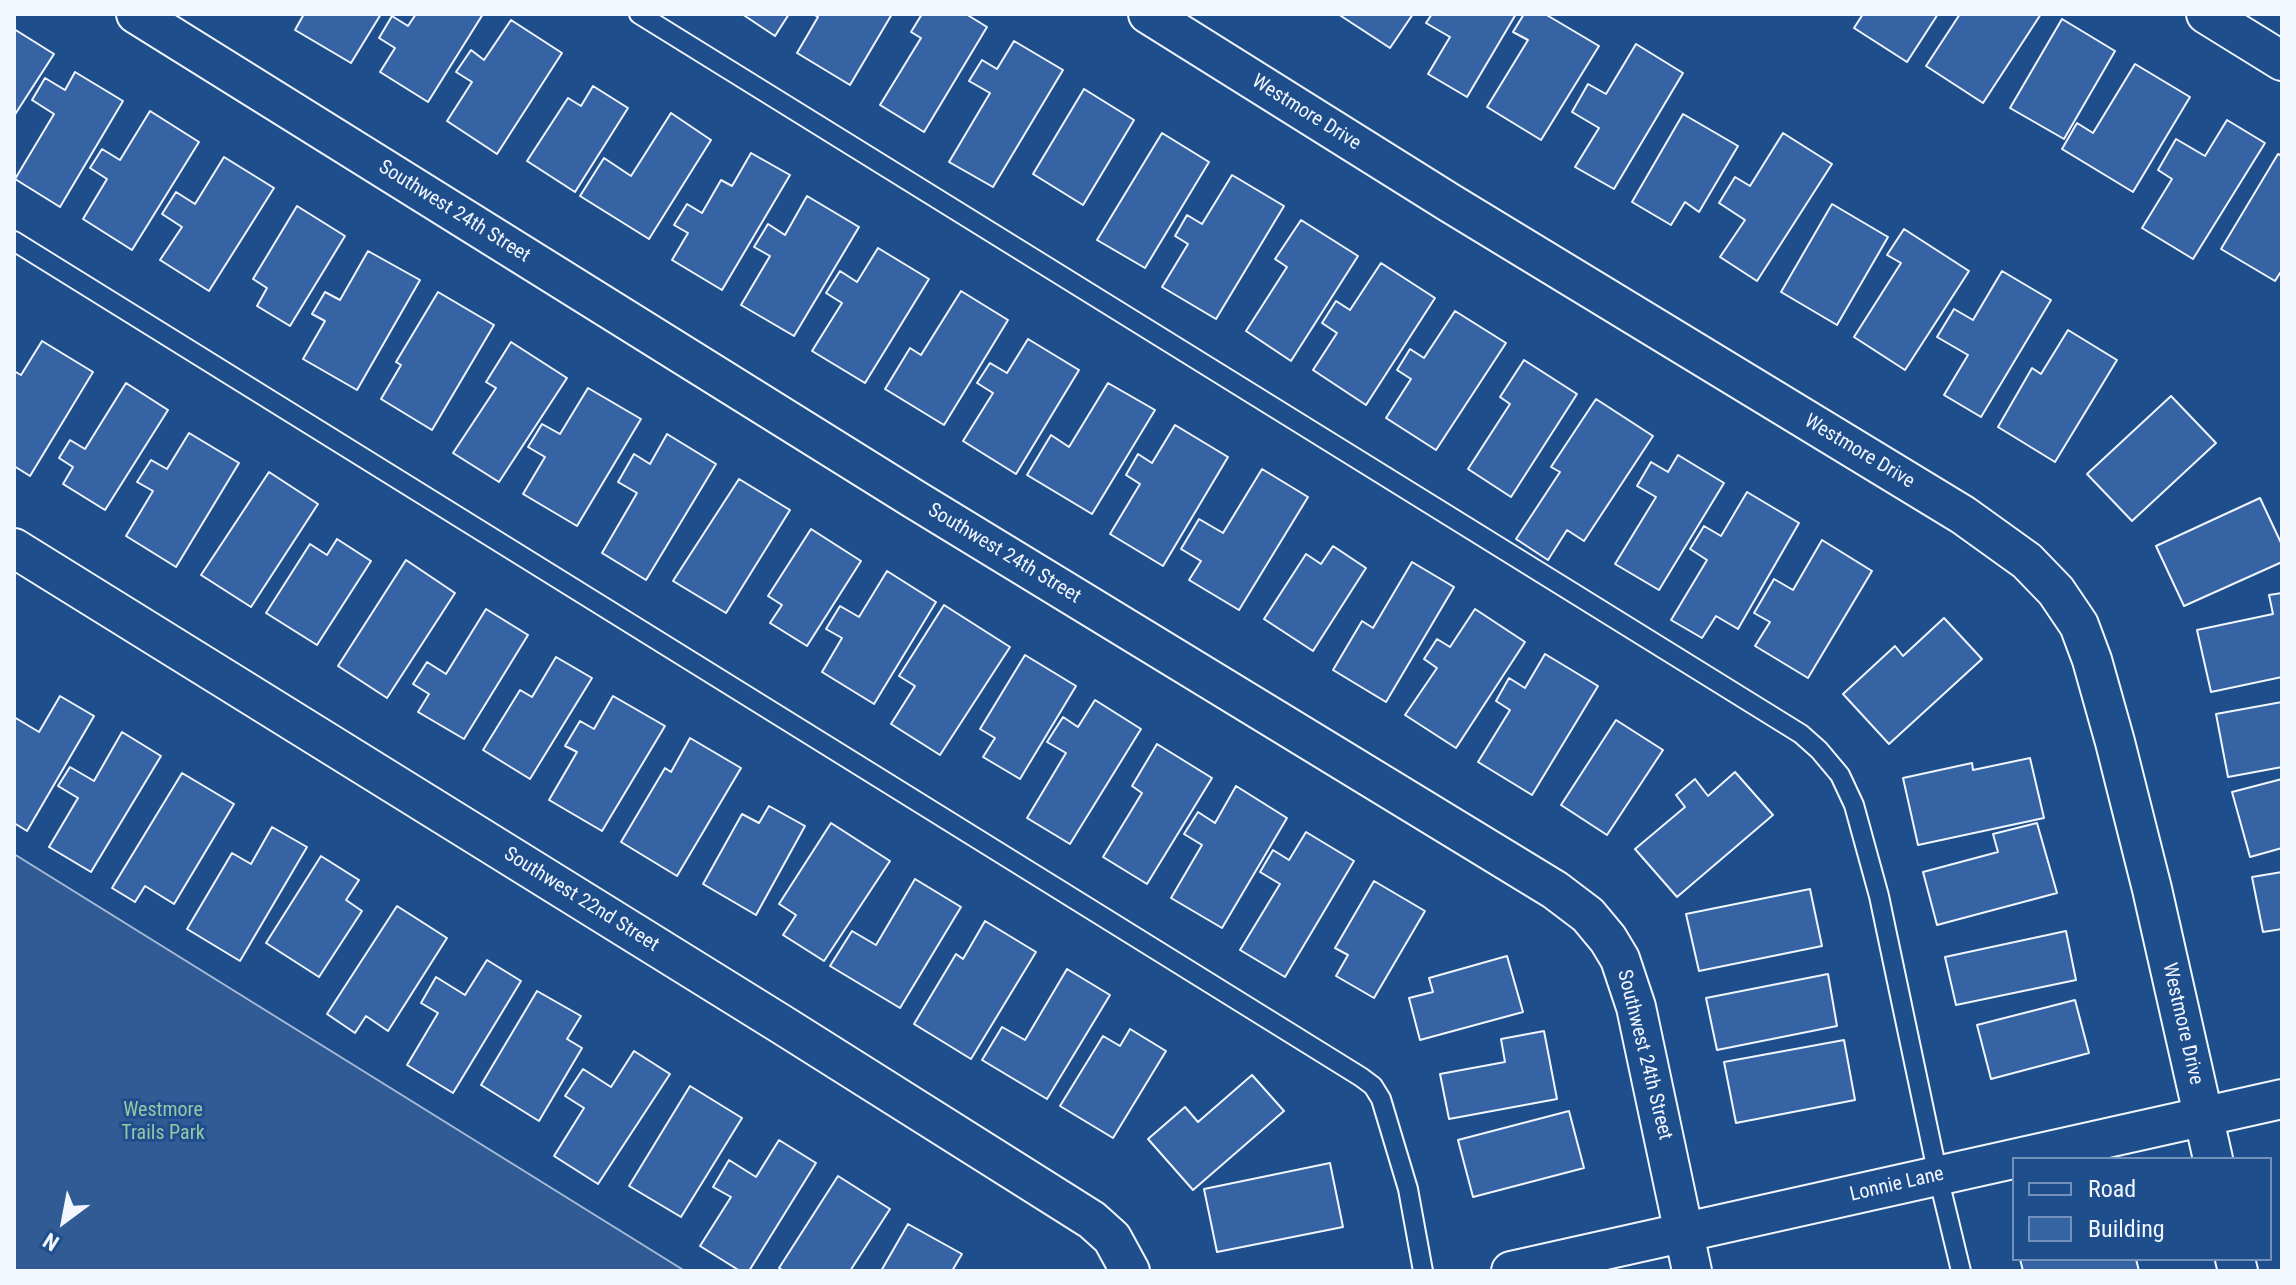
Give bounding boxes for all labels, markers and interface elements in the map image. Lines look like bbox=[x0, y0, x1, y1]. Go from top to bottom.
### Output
street label: Westmore Drive bbox=[1247, 70, 1365, 156]
street label: Southwest 24th Street bbox=[374, 156, 534, 268]
street label: Westmore Drive bbox=[1800, 410, 1918, 494]
street label: Southwest 24th Street bbox=[923, 499, 1085, 609]
street label: Southwest 22nd Street bbox=[499, 843, 663, 957]
street label: Westmore Drive bbox=[2156, 961, 2208, 1087]
street label: Southwest 24th Street bbox=[1611, 967, 1677, 1143]
park label: Westmore Trails Park bbox=[121, 1099, 205, 1146]
legend bbox=[2012, 1157, 2272, 1261]
street label: Lonnie Lane bbox=[1848, 1163, 1946, 1207]
text: Road bbox=[2088, 1175, 2136, 1203]
north arrow bbox=[24, 1181, 104, 1261]
text: Building bbox=[2088, 1215, 2165, 1243]
text: N bbox=[39, 1228, 63, 1256]

